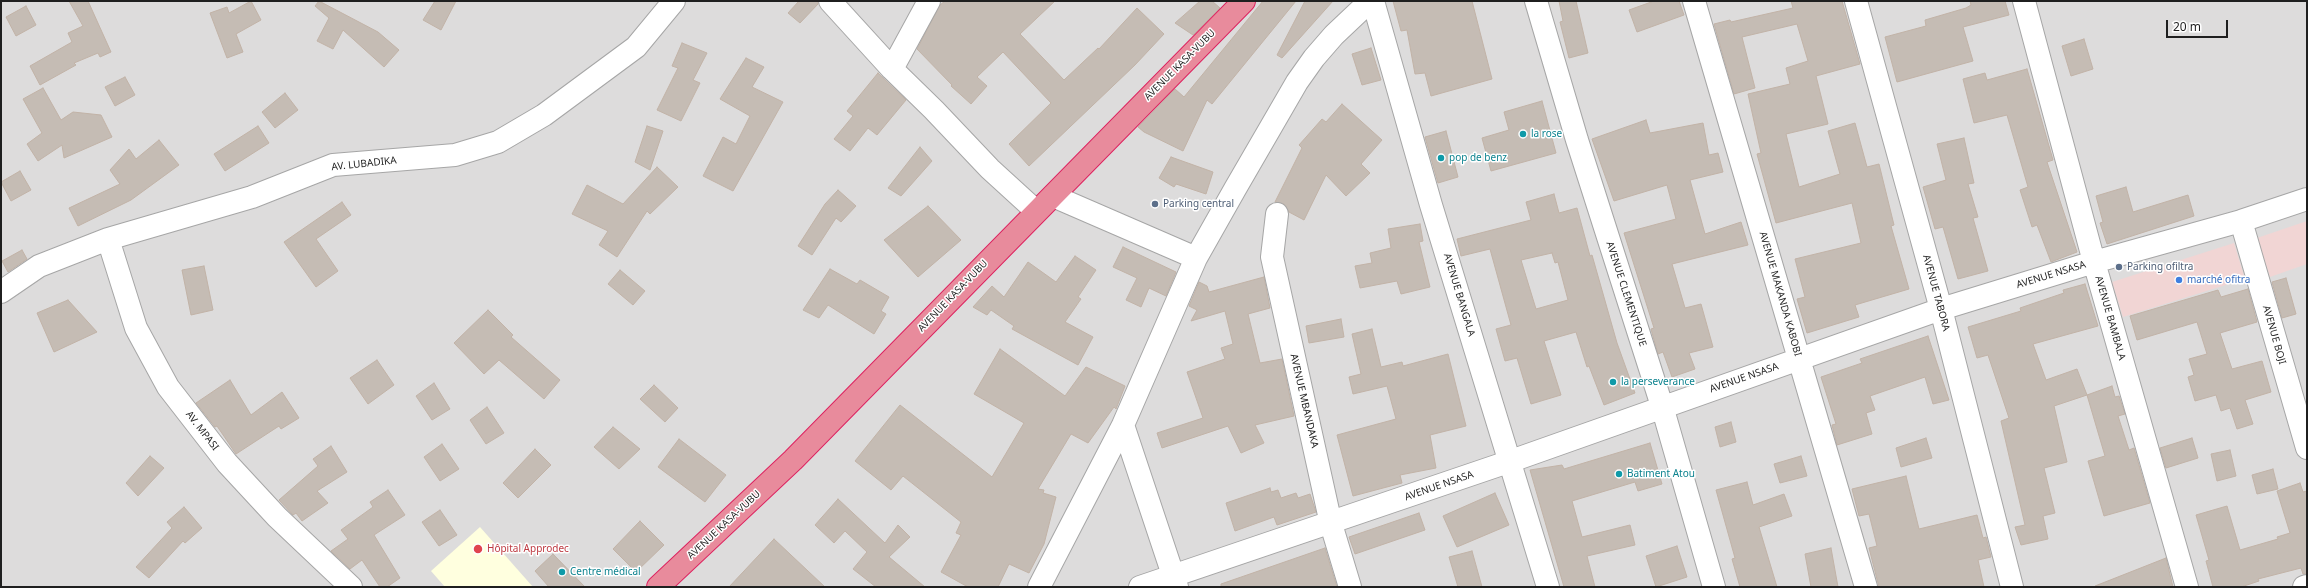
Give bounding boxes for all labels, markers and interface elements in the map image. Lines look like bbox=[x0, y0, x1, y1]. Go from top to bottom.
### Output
scale bar bbox=[2168, 12, 2230, 38]
text: 20 m bbox=[2173, 18, 2201, 35]
street label: AVENUE KASA-VUBU bbox=[1142, 27, 1218, 103]
place label: la rose bbox=[1531, 128, 1562, 140]
marker: la rose bbox=[1518, 129, 1528, 139]
place label: pop de benz bbox=[1449, 152, 1507, 164]
marker: pop de benz bbox=[1436, 153, 1446, 163]
street label: AV. LUBADIKA bbox=[331, 155, 397, 173]
place label: Parking central bbox=[1163, 198, 1234, 210]
marker: Parking central bbox=[1150, 199, 1160, 209]
street label: AVENUE MAKANDA KABOBI bbox=[1756, 230, 1804, 358]
street label: AVENUE CLEMENTIQUE bbox=[1603, 240, 1649, 348]
street label: AVENUE BANGALA bbox=[1441, 252, 1477, 338]
street label: AVENUE TABORA bbox=[1920, 253, 1952, 333]
street label: AVENUE KASA-VUBU bbox=[916, 258, 990, 334]
street label: AVENUE NSASA bbox=[2015, 259, 2087, 291]
place label: Parking ofiltra bbox=[2127, 261, 2193, 273]
marker: Parking ofiltra bbox=[2114, 262, 2124, 272]
street label: AVENUE BAMBALA bbox=[2092, 274, 2128, 362]
place label: marché ofitra bbox=[2187, 274, 2250, 286]
marker: marché ofitra bbox=[2174, 275, 2184, 285]
street label: AVENUE BOJI bbox=[2260, 304, 2288, 366]
street label: AVENUE MBANDAKA bbox=[1287, 353, 1321, 449]
street label: AVENUE NSASA bbox=[1708, 361, 1780, 395]
place label: la perseverance bbox=[1621, 376, 1695, 388]
marker: la perseverance bbox=[1608, 377, 1618, 387]
street label: AV. MPASI bbox=[183, 409, 221, 453]
place label: Batiment Atou bbox=[1627, 468, 1695, 480]
street label: AVENUE NSASA bbox=[1403, 469, 1475, 503]
marker: Batiment Atou bbox=[1614, 469, 1624, 479]
street label: AVENUE KASA-VUBU bbox=[685, 488, 763, 562]
marker: Hôpital Approdec bbox=[472, 543, 484, 555]
place label: Hôpital Approdec bbox=[487, 543, 569, 555]
place label: Centre médical bbox=[570, 566, 641, 578]
marker: Centre médical bbox=[557, 567, 567, 577]

